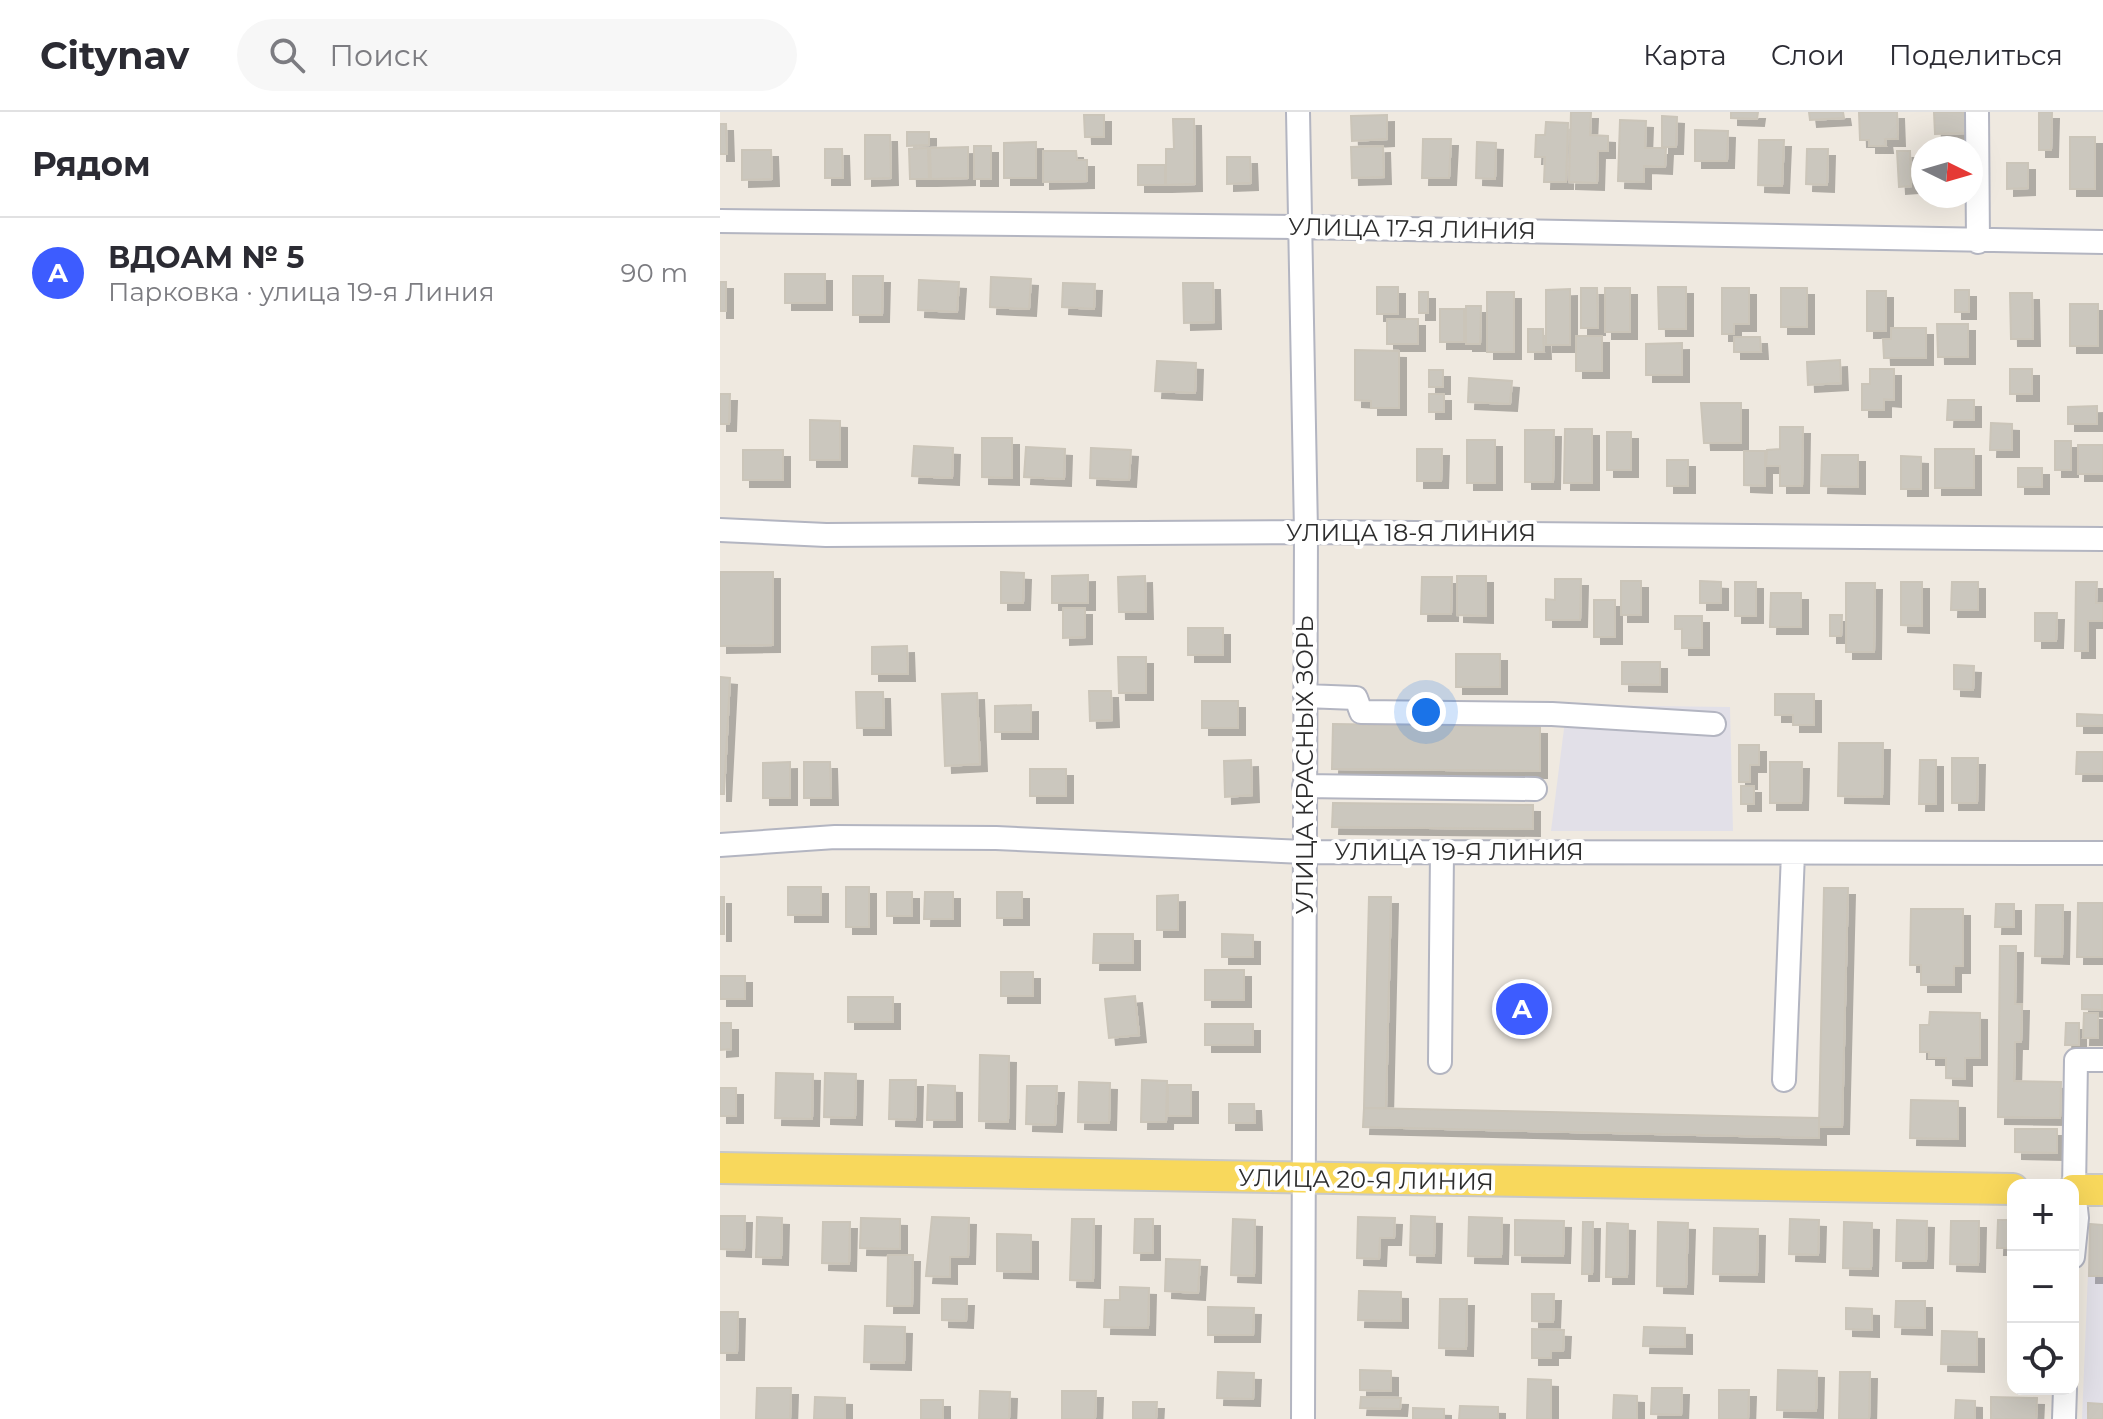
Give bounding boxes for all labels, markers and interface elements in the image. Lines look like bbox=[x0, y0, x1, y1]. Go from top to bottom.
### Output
search box bbox=[237, 19, 797, 91]
text: Citynav bbox=[40, 32, 189, 79]
icon: search bbox=[265, 33, 309, 77]
text: Поиск bbox=[329, 37, 428, 74]
text: Карта bbox=[1643, 38, 1727, 72]
text: Слои bbox=[1771, 38, 1845, 72]
text: Поделиться bbox=[1889, 38, 2063, 72]
north arrow bbox=[1911, 136, 1983, 208]
text: Рядом bbox=[32, 143, 151, 185]
street label: УЛИЦА 17-Я ЛИНИЯ bbox=[1288, 212, 1536, 245]
text: ВДОАМ № 5 bbox=[108, 239, 304, 276]
text: A bbox=[48, 257, 68, 289]
text: 90 m bbox=[621, 257, 688, 289]
text: Парковка · улица 19-я Линия bbox=[108, 276, 494, 308]
street label: УЛИЦА 18-Я ЛИНИЯ bbox=[1286, 518, 1536, 547]
street label: УЛИЦА КРАСНЫХ ЗОРЬ bbox=[1290, 615, 1319, 915]
your location bbox=[1406, 692, 1446, 732]
street label: УЛИЦА 19-Я ЛИНИЯ bbox=[1334, 837, 1584, 866]
pin: A bbox=[1496, 979, 1548, 1039]
street label: УЛИЦА 20-Я ЛИНИЯ bbox=[1238, 1163, 1494, 1196]
map controls bbox=[2007, 1179, 2079, 1395]
button: + bbox=[2007, 1179, 2079, 1251]
button: − bbox=[2007, 1251, 2079, 1323]
button: locate bbox=[2007, 1323, 2079, 1395]

